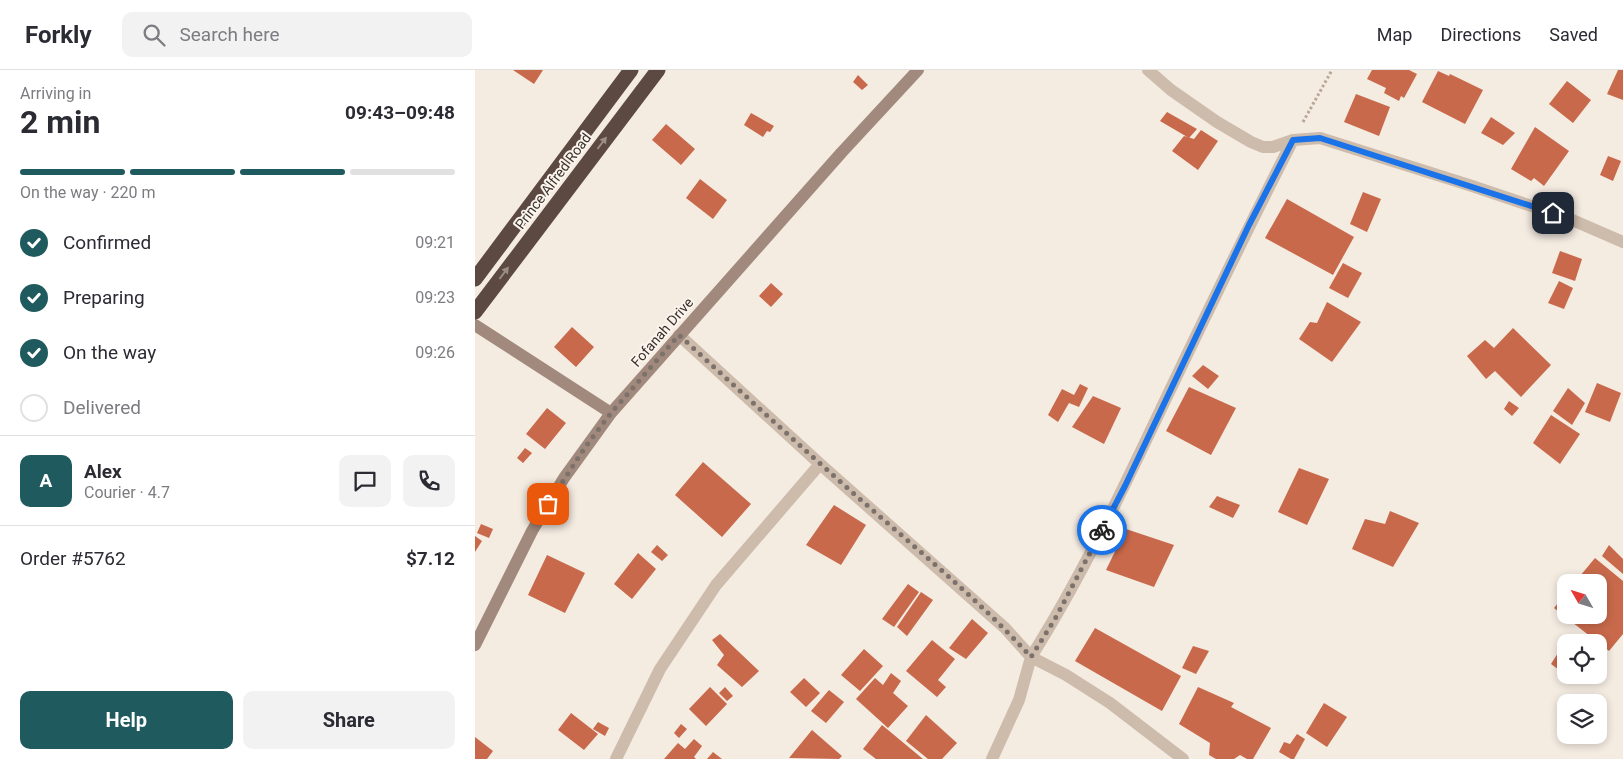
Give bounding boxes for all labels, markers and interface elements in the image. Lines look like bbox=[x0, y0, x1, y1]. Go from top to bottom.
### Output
search box bbox=[122, 12, 472, 57]
text: Forkly bbox=[25, 21, 92, 49]
icon: search bbox=[140, 21, 168, 49]
text: Search here bbox=[180, 23, 279, 46]
text: Map bbox=[1377, 24, 1412, 45]
text: Directions bbox=[1440, 24, 1521, 45]
text: Saved bbox=[1549, 24, 1598, 45]
text: Arriving in bbox=[20, 84, 91, 103]
text: 09:43–09:48 bbox=[345, 101, 455, 124]
text: 2 min bbox=[20, 103, 100, 141]
street label: Prince Alfred Road bbox=[512, 130, 594, 232]
one-way arrow bbox=[597, 137, 608, 150]
text: On the way · 220 m bbox=[20, 183, 156, 202]
pin bbox=[1532, 192, 1574, 234]
icon: home bbox=[1539, 199, 1567, 227]
icon: check bbox=[20, 229, 48, 257]
text: Confirmed bbox=[63, 231, 151, 254]
text: 09:21 bbox=[415, 233, 455, 252]
one-way arrow bbox=[499, 267, 510, 280]
icon: check bbox=[20, 284, 48, 312]
text: Preparing bbox=[63, 286, 145, 309]
text: 09:23 bbox=[415, 288, 455, 307]
street label: Fofanah Drive bbox=[628, 294, 696, 370]
icon: check bbox=[20, 339, 48, 367]
text: On the way bbox=[63, 341, 156, 364]
text: 09:26 bbox=[415, 343, 455, 362]
text: Delivered bbox=[63, 396, 141, 419]
button: chat bbox=[339, 455, 391, 507]
button: phone bbox=[403, 455, 455, 507]
text: Alex bbox=[84, 460, 122, 483]
text: A bbox=[40, 469, 52, 492]
text: Courier · 4.7 bbox=[84, 483, 170, 502]
pin bbox=[527, 483, 569, 525]
icon: bag bbox=[534, 490, 562, 518]
courier bbox=[1077, 505, 1127, 555]
icon: bike bbox=[1088, 516, 1116, 544]
text: Order #5762 bbox=[20, 547, 126, 570]
text: $7.12 bbox=[406, 547, 455, 570]
north arrow bbox=[1557, 574, 1607, 624]
map controls bbox=[1557, 574, 1607, 744]
button: locate bbox=[1557, 634, 1607, 684]
button: Help bbox=[20, 691, 233, 749]
button: Share bbox=[243, 691, 455, 749]
button: layers bbox=[1557, 694, 1607, 744]

